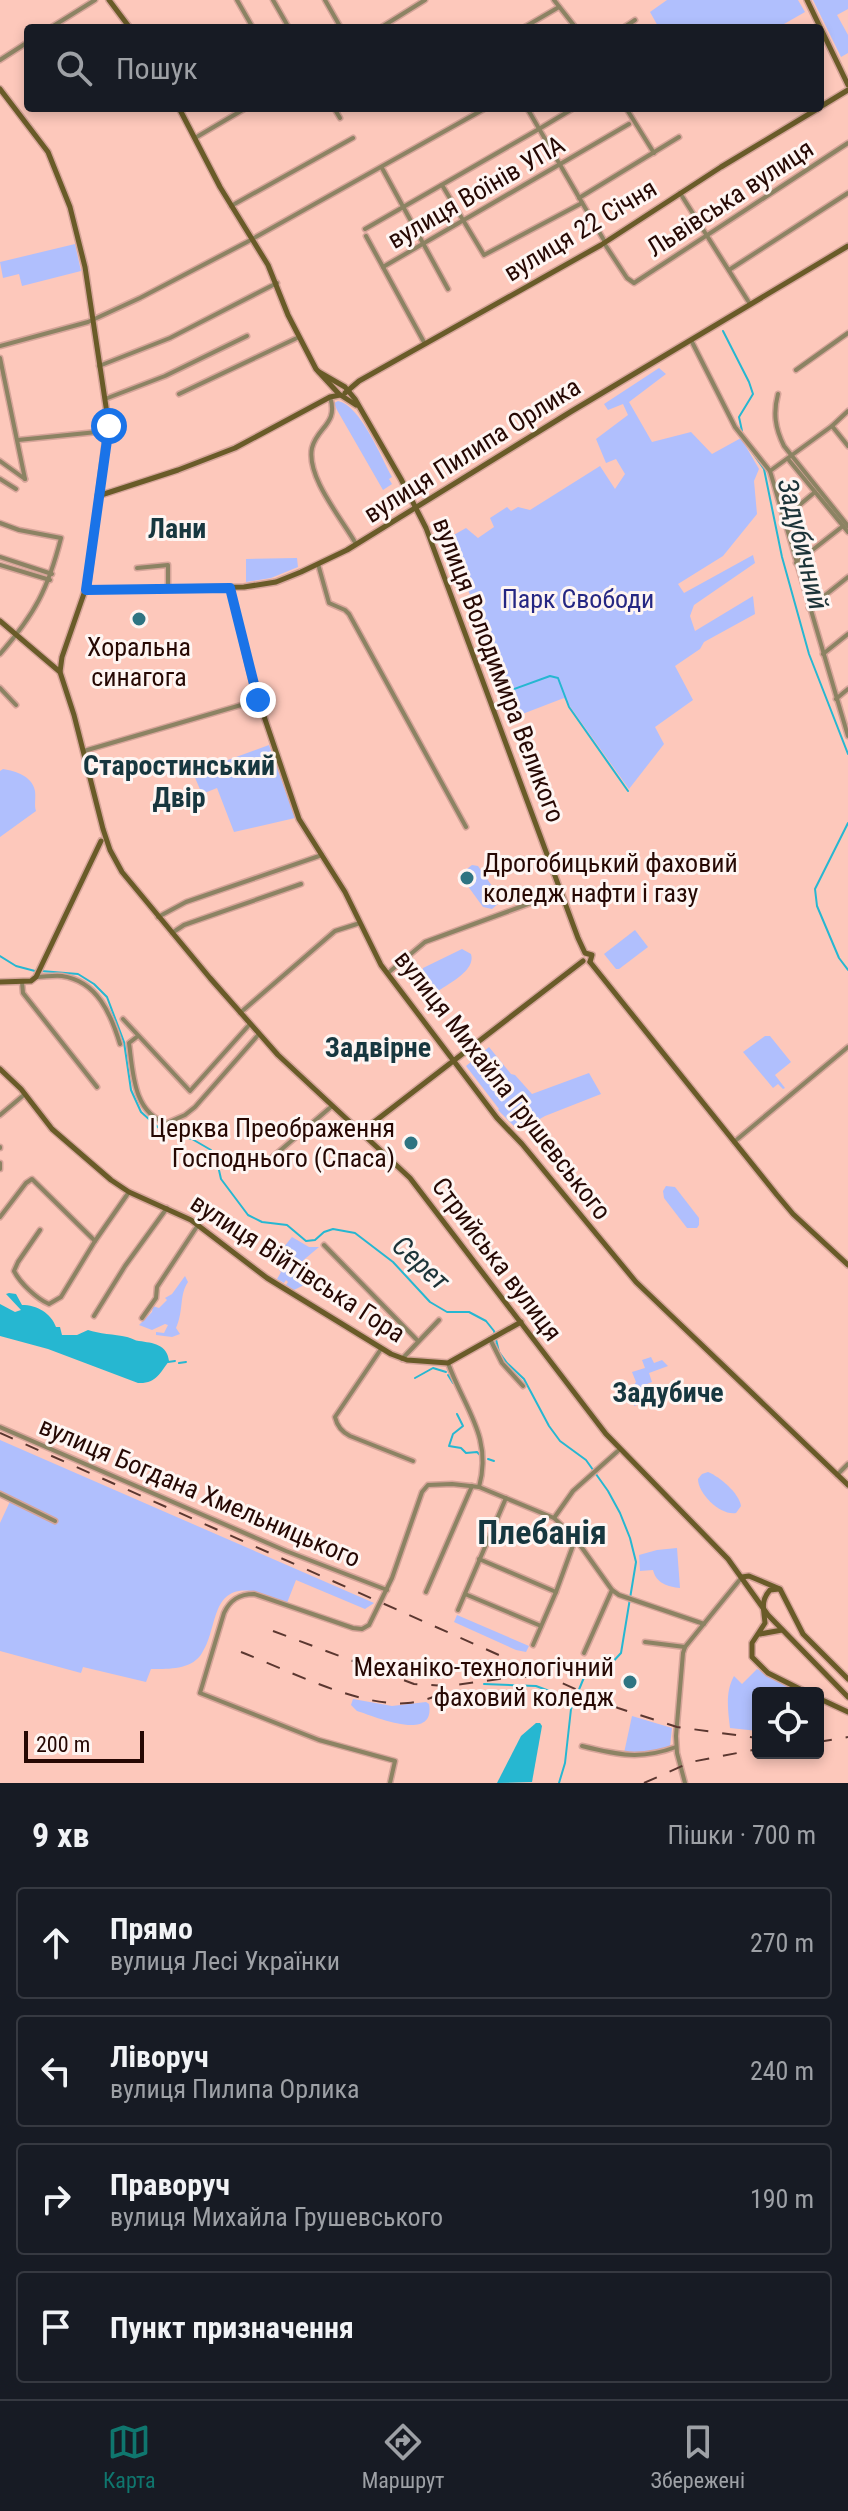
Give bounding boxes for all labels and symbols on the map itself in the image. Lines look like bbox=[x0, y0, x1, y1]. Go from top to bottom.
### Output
street label: вулиця Воїнів УПА bbox=[382, 129, 570, 255]
street label: Львівська вулиця bbox=[641, 133, 819, 263]
street label: вулиця 22 Січня bbox=[498, 173, 662, 287]
street label: вулиця Пилипа Орлика bbox=[358, 371, 586, 529]
route start bbox=[91, 408, 127, 444]
water label: Задубичний bbox=[771, 475, 835, 613]
district label: Лани bbox=[148, 512, 206, 545]
street label: вулиця Володимира Великого bbox=[427, 514, 571, 826]
park label: Парк Свободи bbox=[502, 584, 654, 614]
marker: Хоральна синагога bbox=[130, 610, 148, 628]
place label: Хоральна синагога bbox=[87, 632, 191, 692]
route end bbox=[240, 682, 276, 718]
district label: Старостинський Двір bbox=[83, 749, 275, 814]
place label: Дрогобицький фаховий коледж нафти і газу bbox=[483, 848, 738, 908]
marker: Дрогобицький фаховий коледж нафти і газу bbox=[458, 869, 476, 887]
street label: вулиця Михайла Грушевського bbox=[389, 945, 617, 1225]
district label: Задвірне bbox=[325, 1031, 431, 1064]
place label: Церква Преображення Господнього (Спаса) bbox=[149, 1113, 395, 1173]
marker: Церква Преображення Господнього (Спаса) bbox=[402, 1134, 420, 1152]
street label: Стрийська вулиця bbox=[426, 1171, 568, 1347]
street label: вулиця Війтівська Гора bbox=[185, 1187, 411, 1349]
water label: Серет bbox=[386, 1229, 457, 1298]
district label: Задубиче bbox=[612, 1376, 724, 1409]
street label: вулиця Богдана Хмельницького bbox=[35, 1411, 365, 1573]
district label: Плебанія bbox=[477, 1512, 607, 1552]
place label: Механіко-технологічний фаховий коледж bbox=[354, 1652, 614, 1712]
marker: Механіко-технологічний фаховий коледж bbox=[621, 1673, 639, 1691]
scale bar bbox=[24, 1727, 144, 1763]

